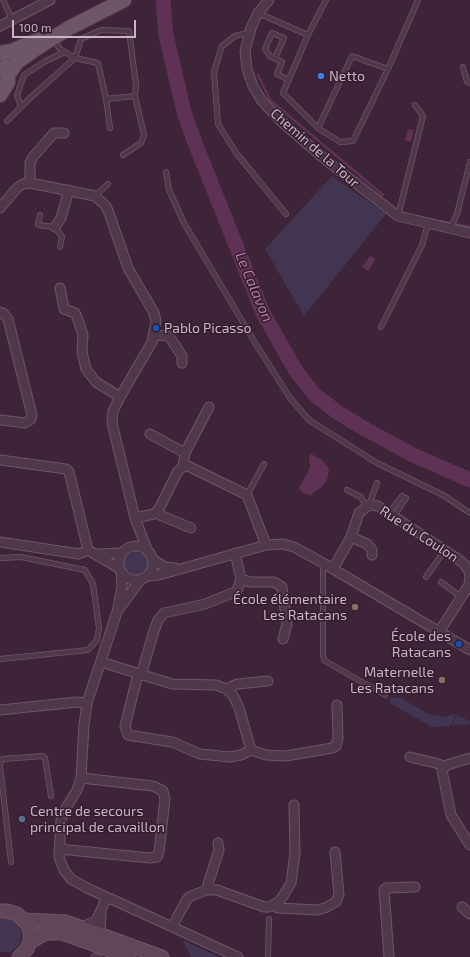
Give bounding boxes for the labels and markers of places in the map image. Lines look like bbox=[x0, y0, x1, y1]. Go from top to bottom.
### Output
place label: Netto bbox=[329, 68, 365, 84]
marker: Netto bbox=[316, 71, 326, 81]
place label: Pablo Picasso bbox=[164, 320, 252, 336]
marker: Pablo Picasso bbox=[151, 323, 161, 333]
place label: École élémentaire Les Ratacans bbox=[233, 591, 347, 624]
marker: École élémentaire Les Ratacans bbox=[350, 602, 360, 612]
place label: École des Ratacans bbox=[391, 628, 451, 660]
marker: École des Ratacans bbox=[454, 639, 464, 649]
place label: Maternelle Les Ratacans bbox=[350, 664, 434, 696]
marker: Maternelle Les Ratacans bbox=[437, 675, 447, 685]
place label: Centre de secours principal de cavaillon bbox=[30, 803, 165, 836]
marker: Centre de secours principal de cavaillon bbox=[17, 814, 27, 824]

